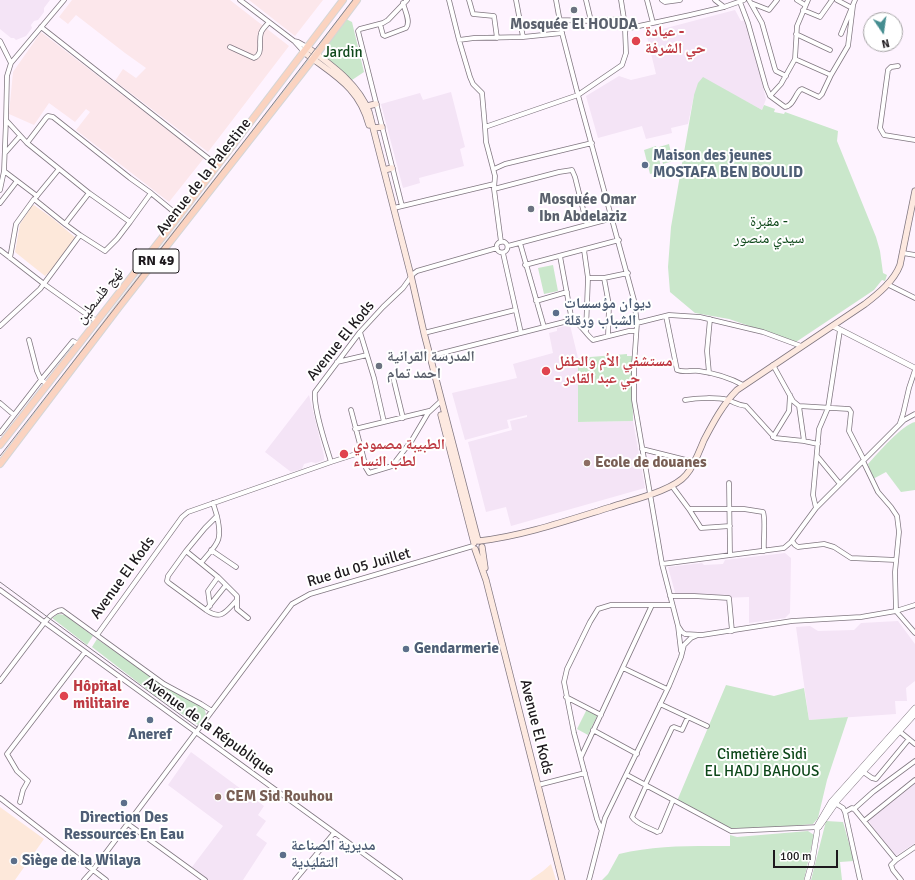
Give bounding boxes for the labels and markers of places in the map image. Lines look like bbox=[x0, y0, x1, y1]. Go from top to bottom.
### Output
marker: Mosquée El HOUDA bbox=[569, 5, 579, 15]
place label: Mosquée El HOUDA bbox=[510, 16, 638, 34]
place label: عيادة - حي الشرفة bbox=[645, 23, 706, 58]
marker: عيادة - حي الشرفة bbox=[630, 35, 642, 47]
place label: Maison des jeunes MOSTAFA BEN BOULID bbox=[653, 147, 803, 182]
marker: Maison des jeunes MOSTAFA BEN BOULID bbox=[640, 160, 650, 170]
place label: Mosquée Omar Ibn Abdelaziz bbox=[539, 191, 636, 226]
marker: Mosquée Omar Ibn Abdelaziz bbox=[526, 204, 536, 214]
place label: ديوان مؤسسات الشباب ورقلة bbox=[564, 295, 651, 330]
marker: ديوان مؤسسات الشباب ورقلة bbox=[551, 308, 561, 318]
place label: المدرسة القرانية احمد تمام bbox=[387, 348, 475, 383]
place label: مستشفي الأم والطفل - حي عبد القادر bbox=[555, 353, 673, 388]
marker: المدرسة القرانية احمد تمام bbox=[374, 361, 384, 371]
marker: مستشفي الأم والطفل - حي عبد القادر bbox=[540, 365, 552, 377]
place label: الطبيبة مصمودي لطب النساء bbox=[353, 436, 445, 471]
marker: الطبيبة مصمودي لطب النساء bbox=[338, 448, 350, 460]
place label: Ecole de douanes bbox=[595, 454, 707, 472]
marker: Ecole de douanes bbox=[582, 458, 592, 468]
place label: Gendarmerie bbox=[414, 640, 499, 658]
marker: Gendarmerie bbox=[401, 644, 411, 654]
place label: Hôpital militaire bbox=[73, 678, 130, 713]
marker: Hôpital militaire bbox=[58, 690, 70, 702]
marker: Aneref bbox=[145, 715, 155, 725]
place label: Aneref bbox=[128, 726, 172, 744]
place label: CEM Sid Rouhou bbox=[226, 788, 333, 806]
marker: CEM Sid Rouhou bbox=[213, 792, 223, 802]
marker: Direction Des Ressources En Eau bbox=[119, 798, 129, 808]
place label: Direction Des Ressources En Eau bbox=[64, 809, 184, 844]
place label: مديرية الصناعة التقليدية bbox=[291, 837, 376, 872]
marker: مديرية الصناعة التقليدية bbox=[278, 850, 288, 860]
place label: Siège de la Wilaya bbox=[22, 852, 141, 870]
marker: Siège de la Wilaya bbox=[9, 856, 19, 866]

